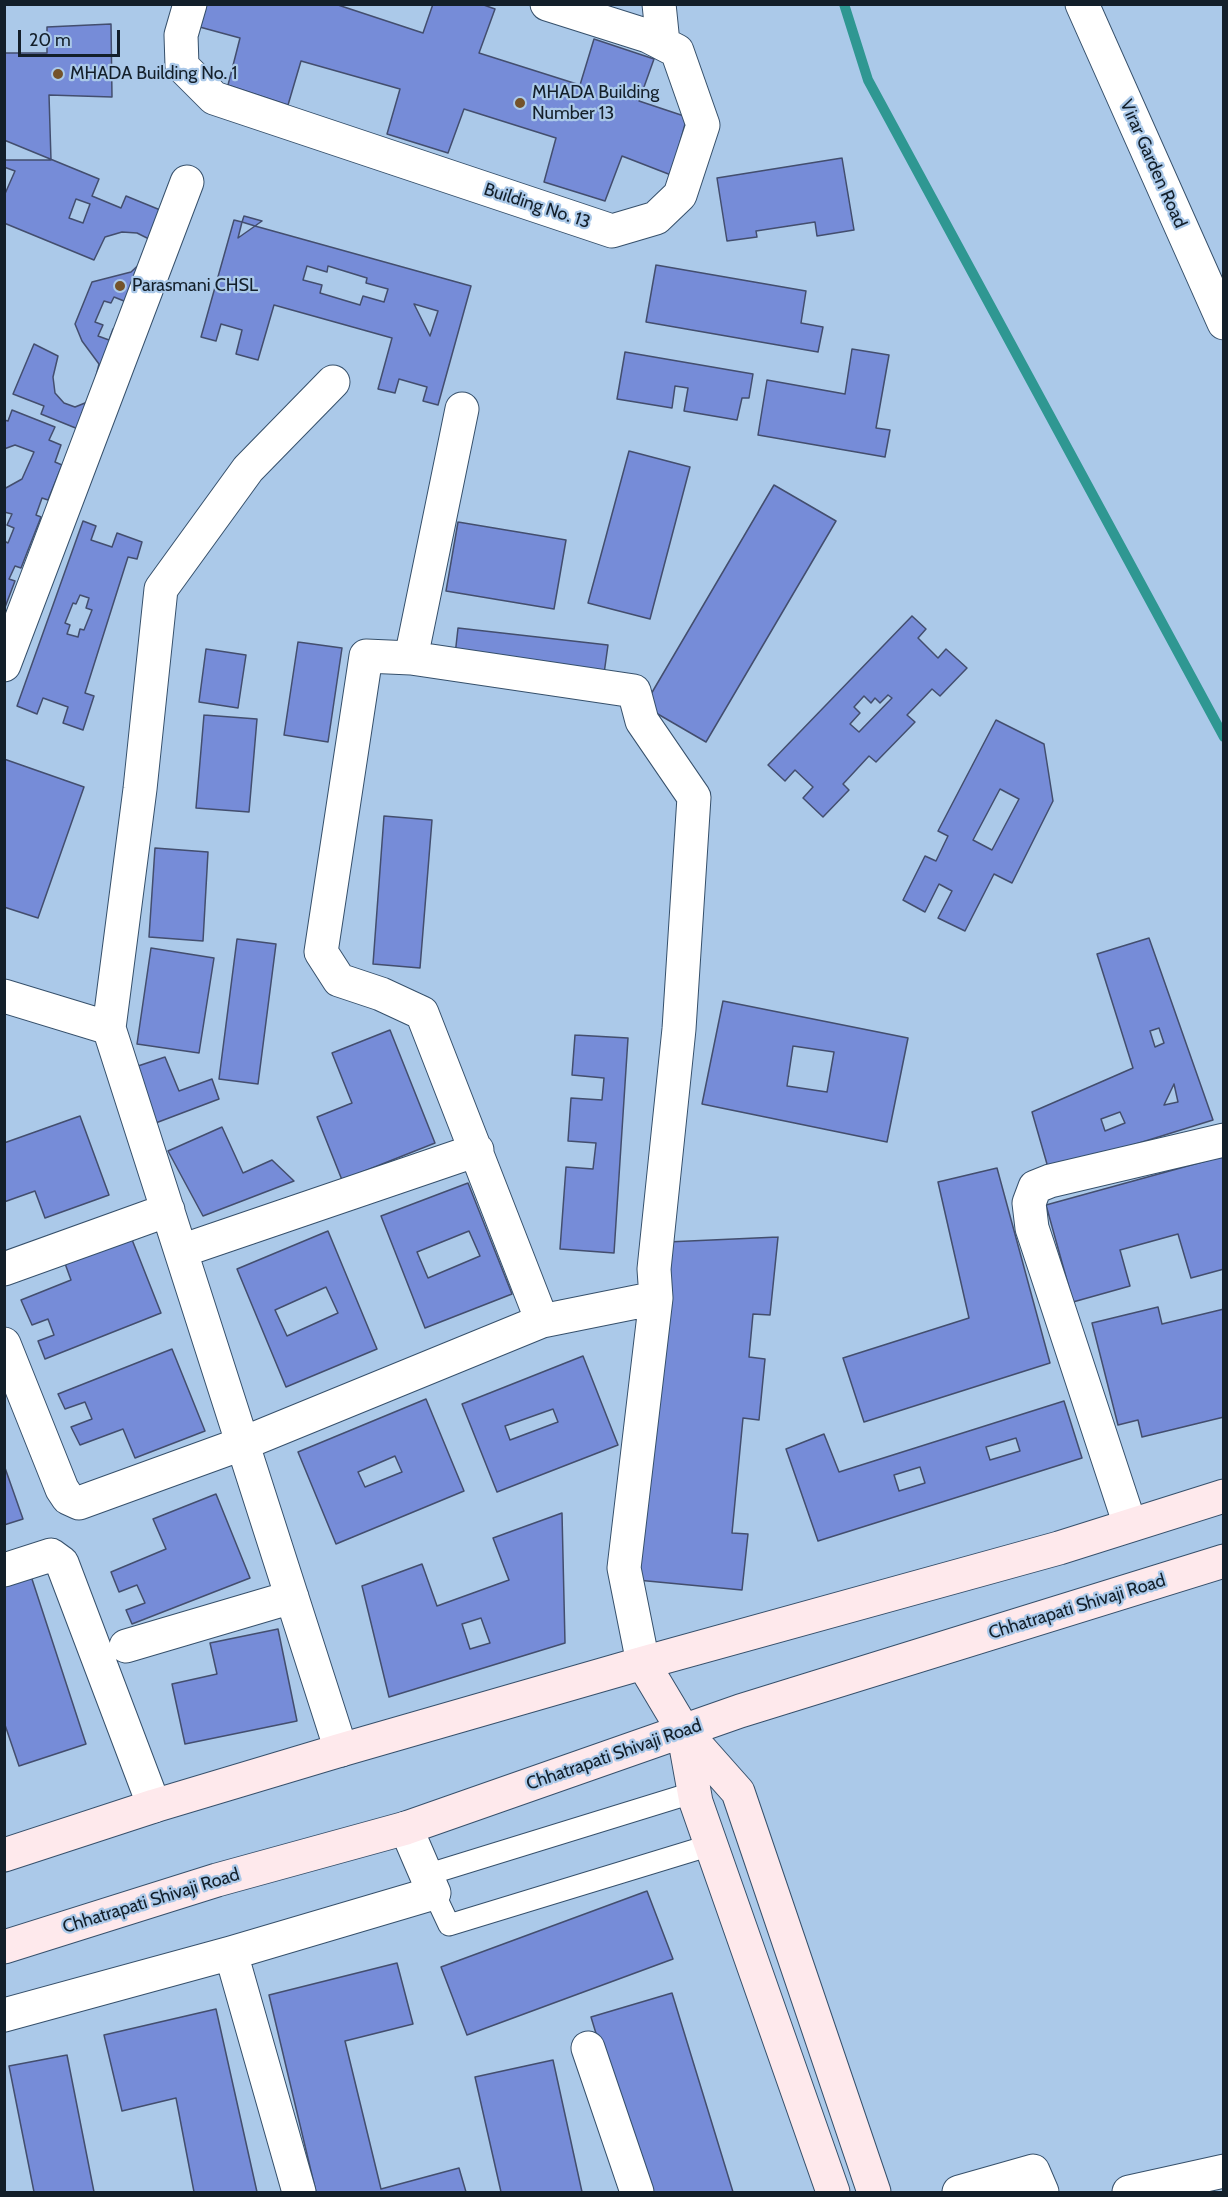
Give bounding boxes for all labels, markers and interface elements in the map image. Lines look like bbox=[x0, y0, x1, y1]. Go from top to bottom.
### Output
scale bar bbox=[21, 18, 123, 56]
text: 20 m bbox=[29, 29, 71, 51]
place label: MHADA Building No. 1 bbox=[70, 63, 237, 85]
marker: MHADA Building No. 1 bbox=[51, 67, 65, 81]
place label: MHADA Building Number 13 bbox=[532, 82, 659, 124]
marker: MHADA Building Number 13 bbox=[513, 96, 527, 110]
street label: Virar Garden Road bbox=[1115, 97, 1191, 231]
street label: Building No. 13 bbox=[481, 179, 593, 233]
place label: Parasmani CHSL bbox=[132, 275, 258, 297]
marker: Parasmani CHSL bbox=[113, 279, 127, 293]
street label: Chhatrapati Shivaji Road bbox=[986, 1570, 1168, 1644]
street label: Chhatrapati Shivaji Road bbox=[524, 1715, 704, 1795]
street label: Chhatrapati Shivaji Road bbox=[60, 1864, 242, 1938]

